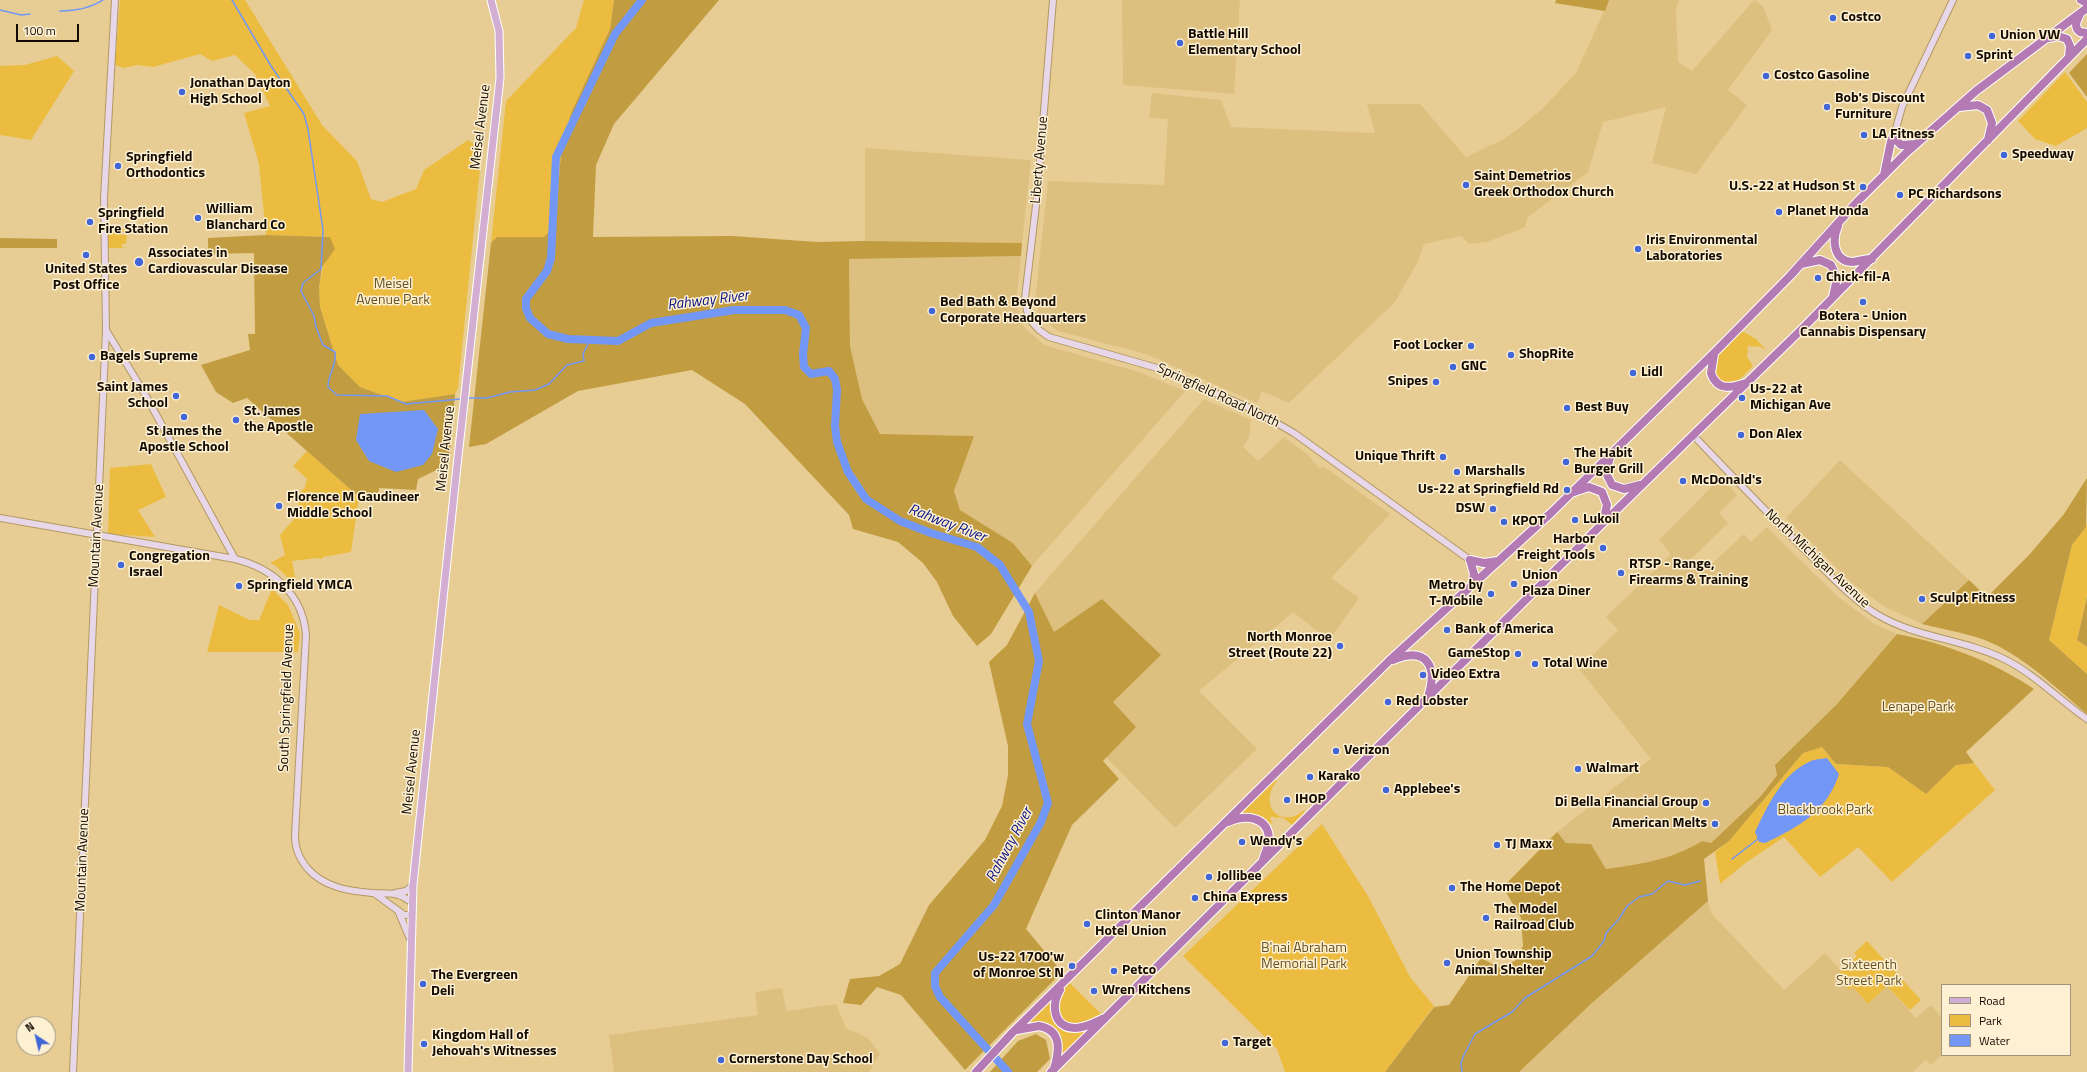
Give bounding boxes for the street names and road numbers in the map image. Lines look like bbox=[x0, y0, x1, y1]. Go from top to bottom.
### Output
street label: Meisel Avenue bbox=[467, 84, 495, 170]
street label: Liberty Avenue bbox=[1028, 116, 1052, 204]
street label: Springfield Road North bbox=[1154, 360, 1282, 432]
street label: Meisel Avenue bbox=[433, 406, 459, 492]
street label: Mountain Avenue bbox=[86, 484, 108, 588]
street label: North Michigan Avenue bbox=[1761, 506, 1873, 612]
street label: South Springfield Avenue bbox=[276, 624, 298, 772]
street label: Meisel Avenue bbox=[399, 729, 425, 815]
street label: Mountain Avenue bbox=[73, 808, 93, 912]

